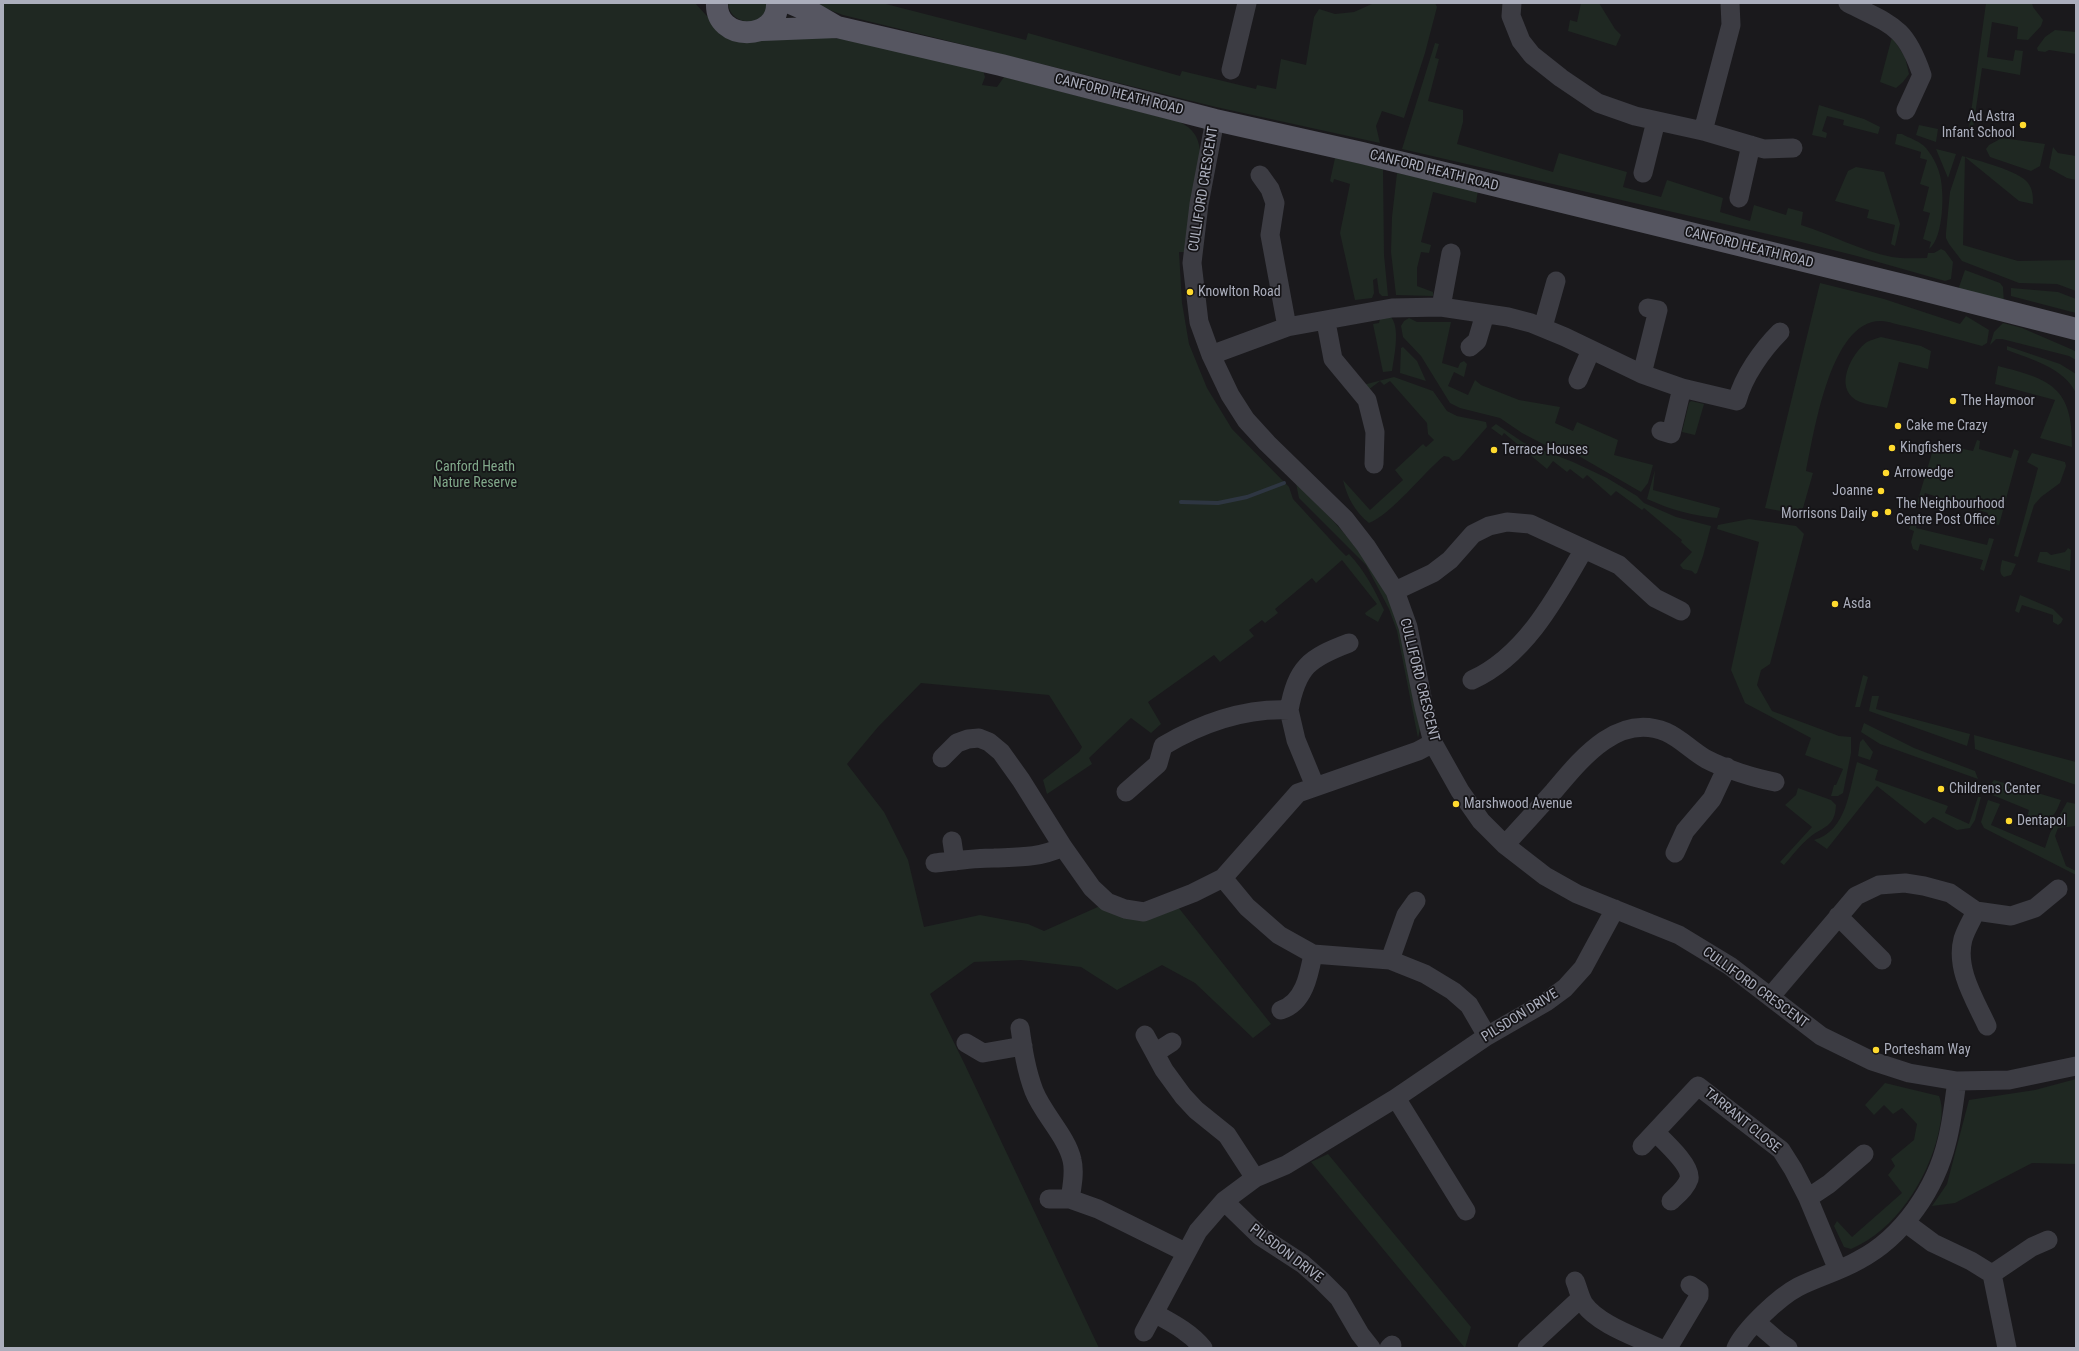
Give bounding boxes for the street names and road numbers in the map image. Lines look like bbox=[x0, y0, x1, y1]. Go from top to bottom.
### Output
street label: CANFORD HEATH ROAD bbox=[1053, 71, 1185, 119]
street label: CULLIFORD CRESCENT bbox=[1186, 125, 1222, 253]
street label: CANFORD HEATH ROAD bbox=[1368, 147, 1500, 195]
street label: CANFORD HEATH ROAD bbox=[1683, 224, 1815, 272]
street label: CULLIFORD CRESCENT bbox=[1396, 617, 1442, 743]
street label: CULLIFORD CRESCENT bbox=[1699, 944, 1811, 1032]
street label: PILSDON DRIVE bbox=[1479, 986, 1561, 1046]
street label: TARRANT CLOSE bbox=[1700, 1085, 1784, 1157]
street label: PILSDON DRIVE bbox=[1246, 1221, 1326, 1287]

